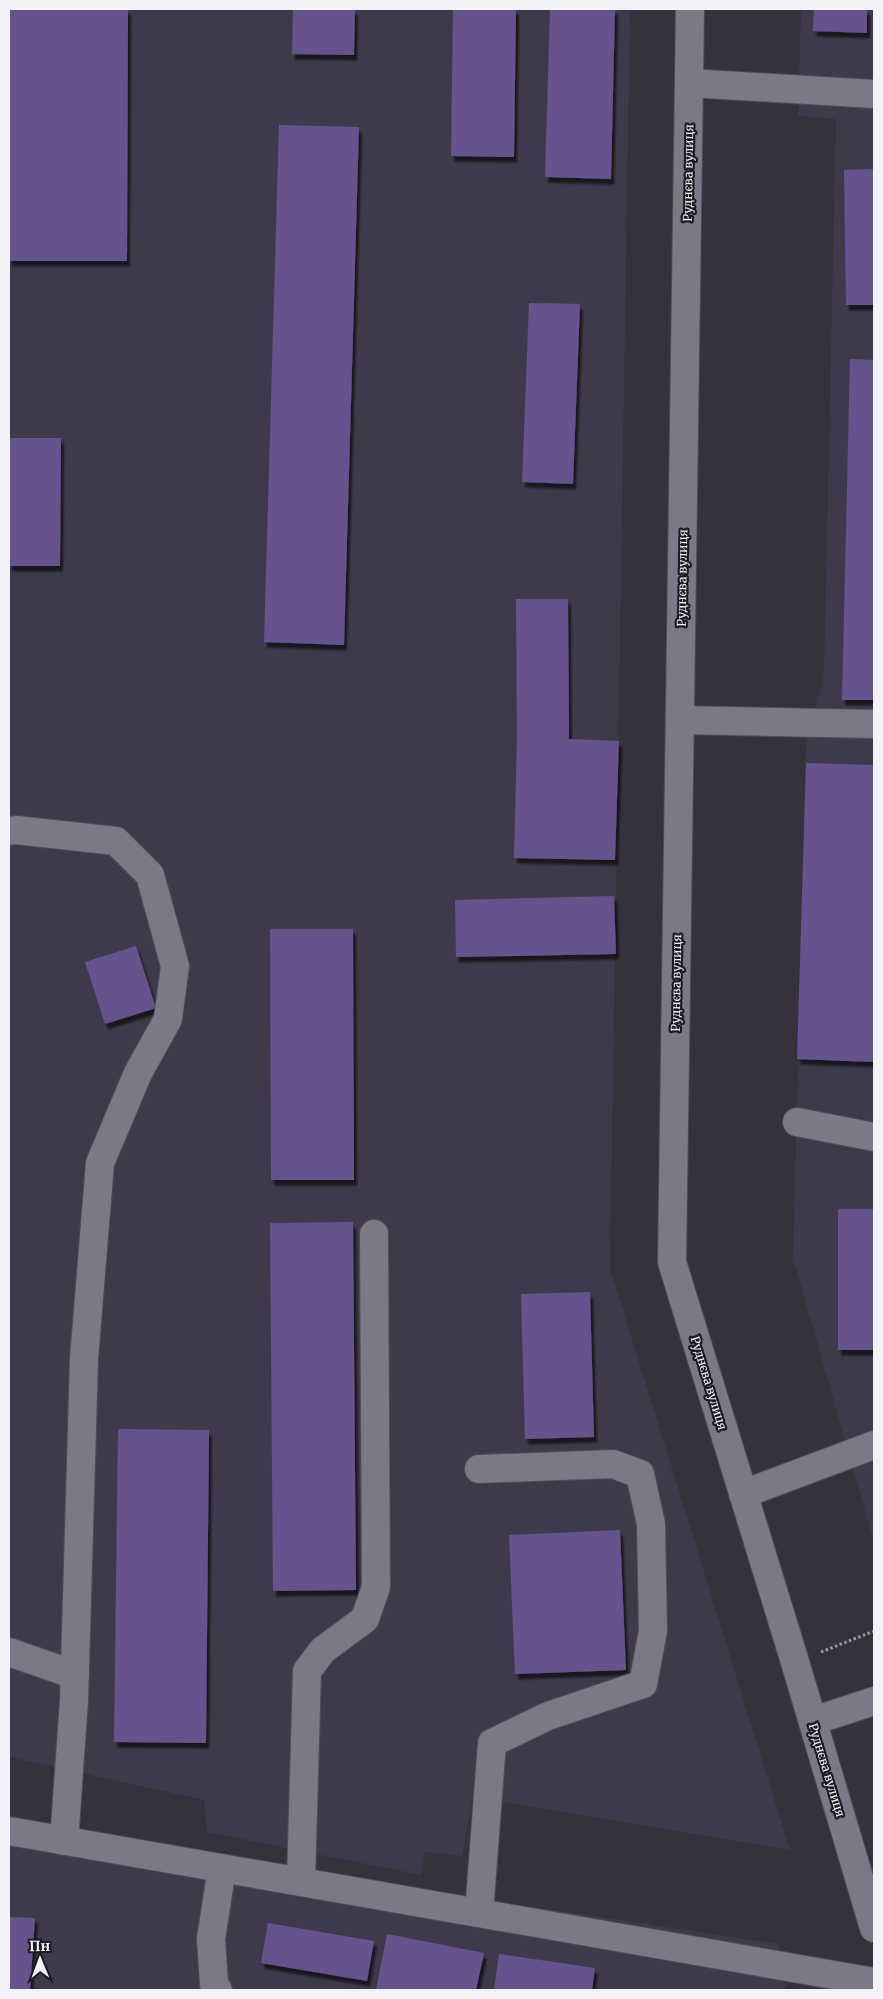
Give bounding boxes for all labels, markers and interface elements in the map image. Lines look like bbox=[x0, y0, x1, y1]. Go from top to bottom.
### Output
street label: Руднєва вулиця bbox=[680, 124, 696, 222]
street label: Руднєва вулиця bbox=[674, 529, 690, 627]
street label: Руднєва вулиця bbox=[668, 934, 684, 1032]
street label: Руднєва вулиця bbox=[688, 1334, 730, 1432]
street label: Руднєва вулиця bbox=[806, 1721, 848, 1819]
north arrow bbox=[15, 1934, 65, 1984]
text: Пн bbox=[29, 1937, 51, 1955]

